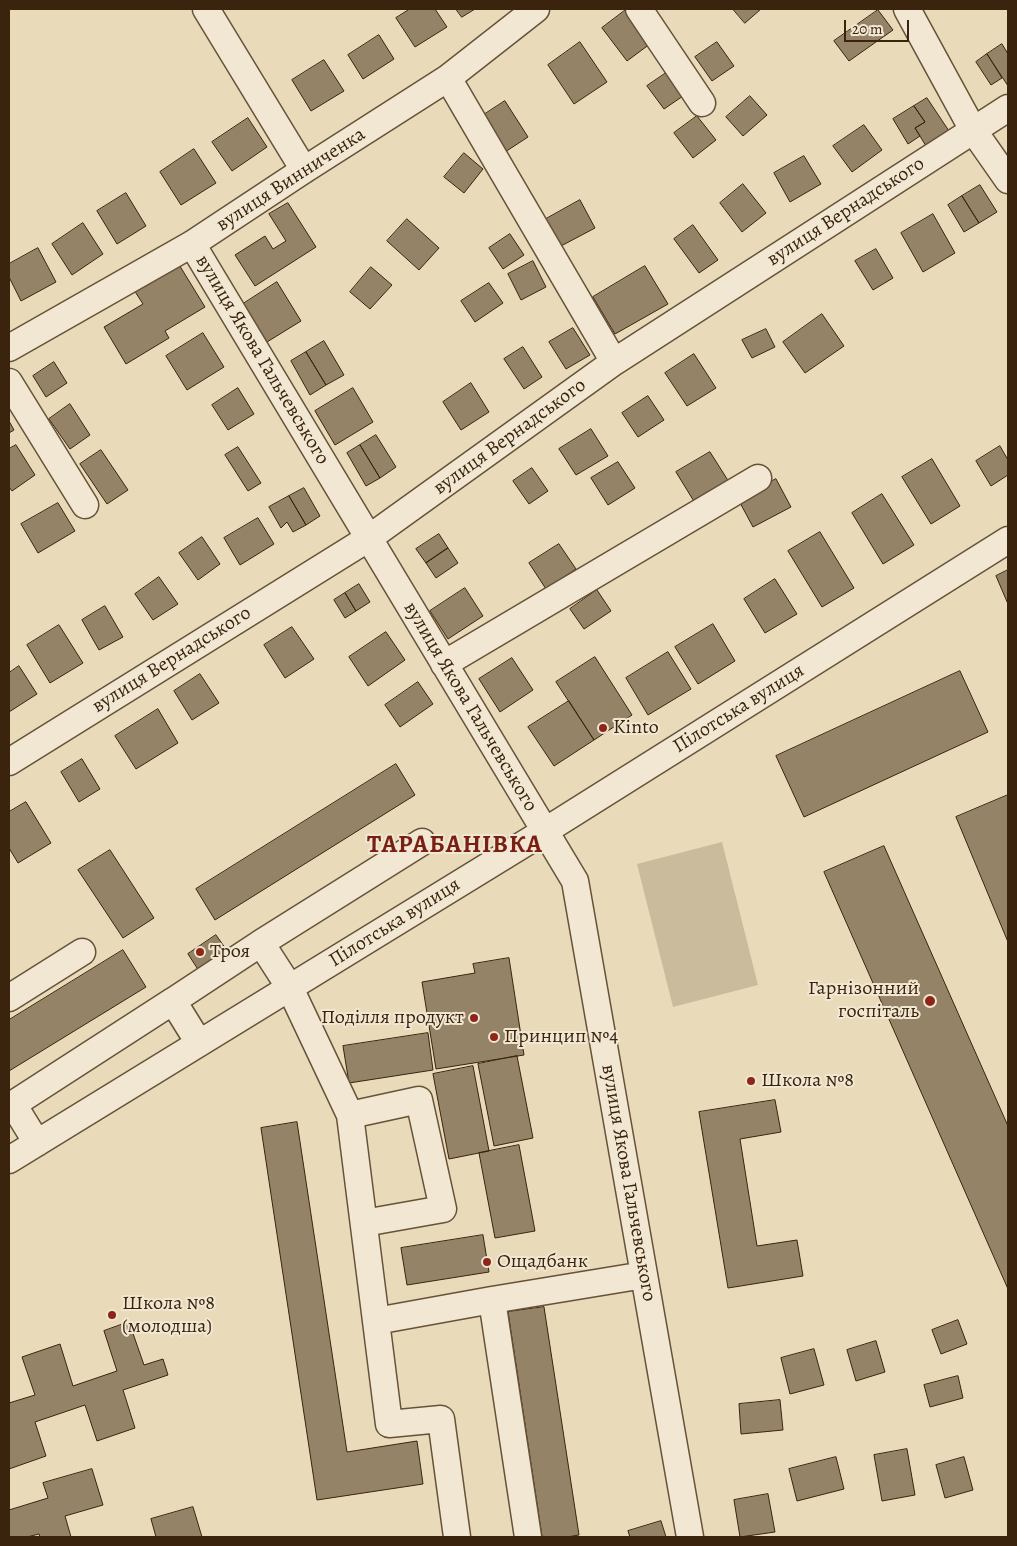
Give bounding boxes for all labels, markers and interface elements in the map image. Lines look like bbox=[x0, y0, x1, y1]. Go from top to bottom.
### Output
scale bar bbox=[847, 10, 912, 42]
text: 20 m bbox=[852, 19, 883, 39]
street label: вулиця Винниченка bbox=[212, 123, 370, 237]
street label: вулиця Вернадського bbox=[763, 152, 929, 272]
street label: вулиця Якова Гальчевського bbox=[190, 251, 334, 469]
street label: вулиця Вернадського bbox=[429, 374, 591, 500]
street label: вулиця Якова Гальчевського bbox=[398, 598, 542, 816]
street label: вулиця Вернадського bbox=[88, 601, 256, 719]
street label: Пілотська вулиця bbox=[669, 659, 809, 759]
place label: Kinto bbox=[613, 716, 659, 740]
marker: Kinto bbox=[597, 722, 609, 734]
district label: ТАРАБАНІВКА bbox=[366, 831, 544, 861]
street label: Пілотська вулиця bbox=[325, 873, 465, 973]
place label: Троя bbox=[210, 940, 250, 964]
marker: Троя bbox=[194, 946, 206, 958]
place label: Гарнізонний госпіталь bbox=[808, 977, 919, 1024]
marker: Гарнізонний госпіталь bbox=[923, 994, 937, 1008]
place label: Поділля продукт bbox=[321, 1006, 464, 1030]
marker: Поділля продукт bbox=[468, 1012, 480, 1024]
place label: Принцип №4 bbox=[504, 1025, 618, 1049]
marker: Принцип №4 bbox=[488, 1031, 500, 1043]
street label: вулиця Якова Гальчевського bbox=[595, 1062, 661, 1304]
place label: Школа №8 bbox=[761, 1069, 854, 1093]
marker: Школа №8 bbox=[745, 1075, 757, 1087]
place label: Ощадбанк bbox=[497, 1250, 588, 1274]
marker: Ощадбанк bbox=[481, 1256, 493, 1268]
place label: Школа №8 (молодша) bbox=[122, 1292, 215, 1339]
marker: Школа №8 (молодша) bbox=[106, 1309, 118, 1321]

